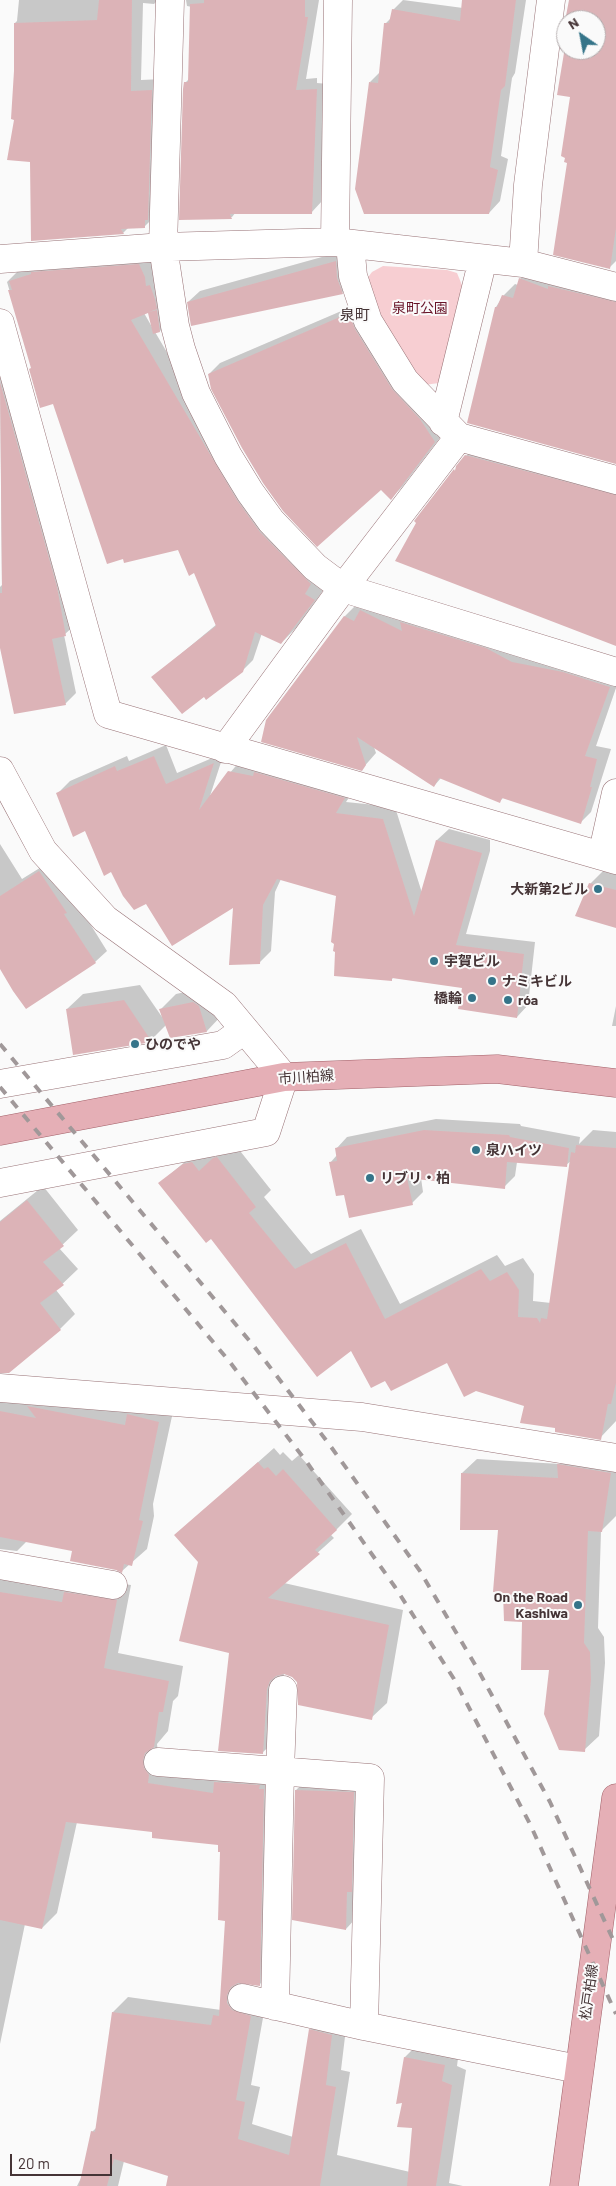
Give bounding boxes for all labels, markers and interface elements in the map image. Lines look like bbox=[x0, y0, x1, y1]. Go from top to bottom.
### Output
north arrow bbox=[556, 10, 606, 60]
text: N bbox=[565, 13, 582, 33]
park label: 泉町公園 bbox=[392, 300, 448, 316]
district label: 泉町 bbox=[340, 306, 370, 324]
place label: 大新第2ビル bbox=[510, 881, 588, 897]
marker: 大新第2ビル bbox=[592, 883, 604, 895]
place label: 宇賀ビル bbox=[444, 953, 500, 969]
marker: 宇賀ビル bbox=[428, 955, 440, 967]
place label: ナミキビル bbox=[502, 973, 572, 989]
marker: ナミキビル bbox=[486, 975, 498, 987]
place label: 橋輪 bbox=[434, 990, 462, 1006]
marker: 橋輪 bbox=[466, 992, 478, 1004]
place label: róa bbox=[518, 992, 538, 1008]
marker: róa bbox=[502, 994, 514, 1006]
place label: ひのでや bbox=[145, 1036, 201, 1052]
marker: ひのでや bbox=[129, 1038, 141, 1050]
street label: 市川柏線 bbox=[277, 1067, 335, 1087]
place label: 泉ハイツ bbox=[486, 1142, 542, 1158]
marker: 泉ハイツ bbox=[470, 1144, 482, 1156]
place label: リブリ・柏 bbox=[380, 1170, 450, 1186]
marker: リブリ・柏 bbox=[364, 1172, 376, 1184]
place label: On the Road Kashiwa bbox=[494, 1589, 568, 1621]
marker: On the Road Kashiwa bbox=[572, 1599, 584, 1611]
street label: 松戸柏線 bbox=[577, 1963, 601, 2021]
scale bar bbox=[12, 2144, 115, 2176]
text: 20 m bbox=[18, 2154, 50, 2172]

